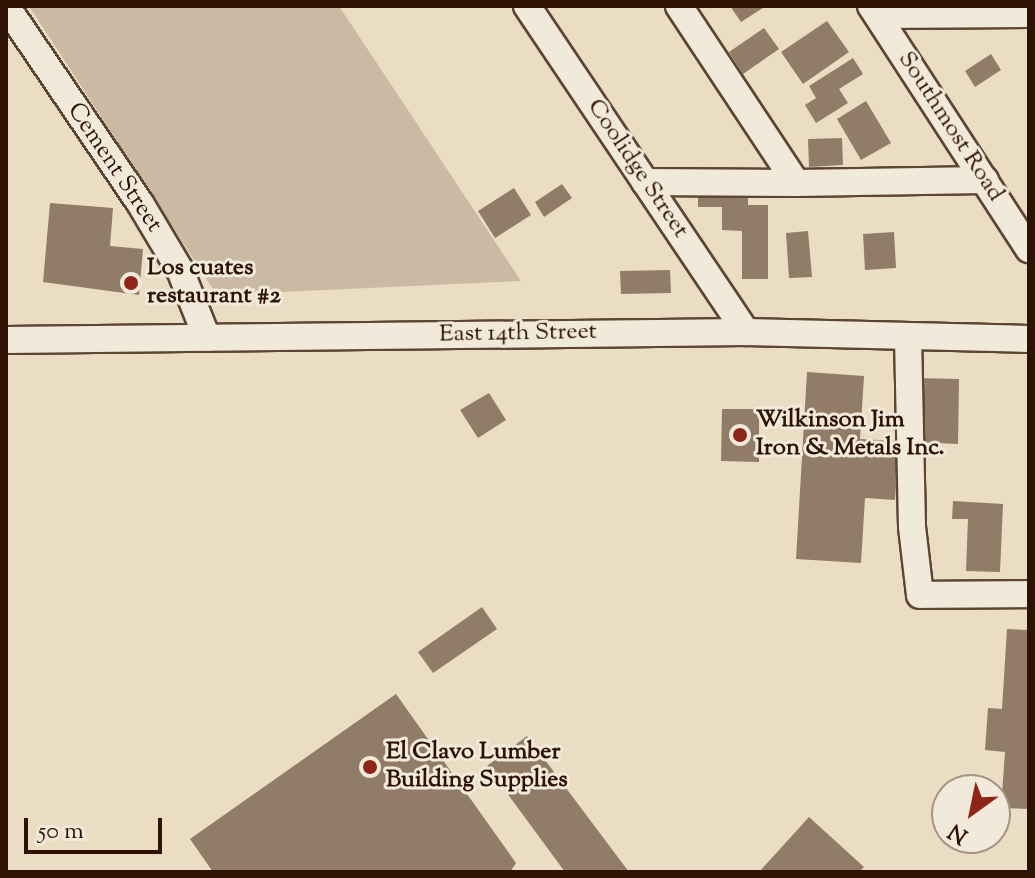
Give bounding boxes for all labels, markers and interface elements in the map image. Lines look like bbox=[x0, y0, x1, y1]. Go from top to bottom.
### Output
street label: Southmost Road bbox=[891, 47, 1009, 207]
street label: Coolidge Street bbox=[580, 94, 694, 244]
street label: Cement Street bbox=[60, 98, 168, 238]
place label: Los cuates restaurant #2 bbox=[147, 255, 281, 311]
marker: Los cuates restaurant #2 bbox=[122, 274, 140, 292]
street label: East 14th Street bbox=[439, 318, 597, 350]
place label: Wilkinson Jim Iron & Metals Inc. bbox=[756, 407, 944, 463]
marker: Wilkinson Jim Iron & Metals Inc. bbox=[731, 426, 749, 444]
place label: El Clavo Lumber Building Supplies bbox=[386, 739, 568, 795]
marker: El Clavo Lumber Building Supplies bbox=[361, 758, 379, 776]
north arrow bbox=[931, 774, 1011, 854]
scale bar bbox=[28, 802, 166, 852]
text: N bbox=[943, 814, 975, 851]
text: 50 m bbox=[38, 815, 84, 849]

